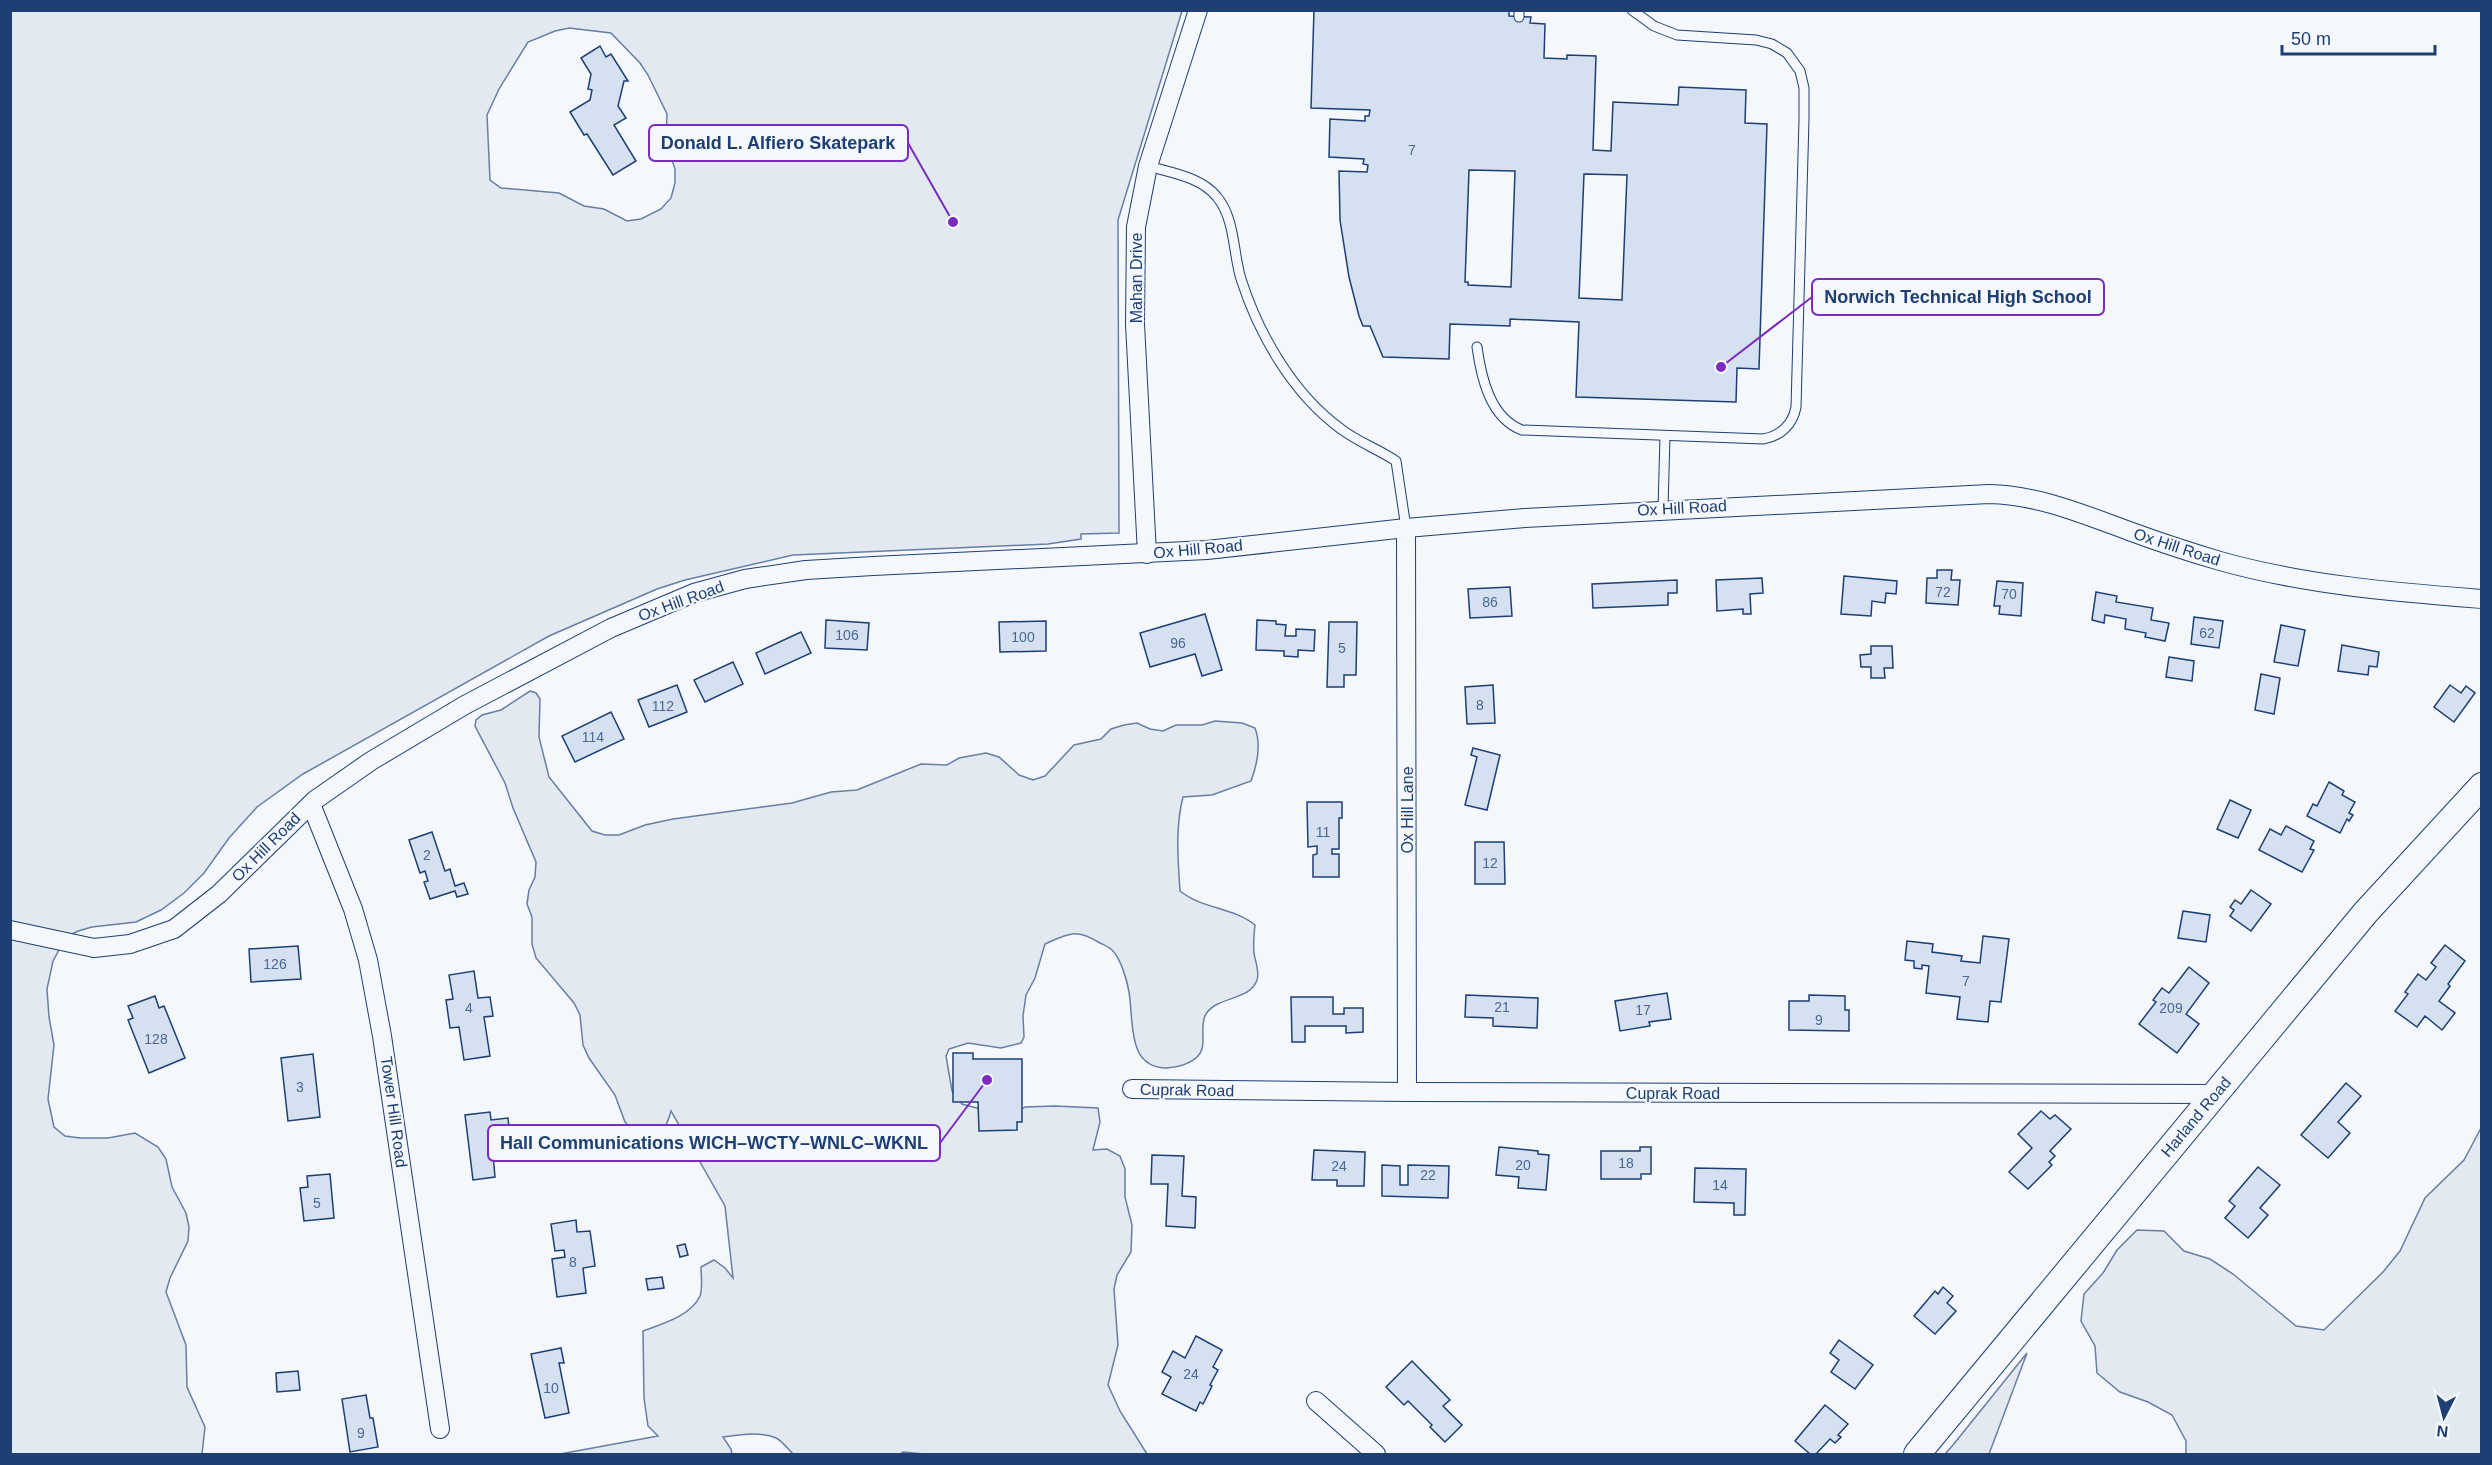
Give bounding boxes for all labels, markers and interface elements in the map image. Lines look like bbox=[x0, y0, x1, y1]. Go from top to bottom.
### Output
scale bar bbox=[2282, 18, 2435, 56]
text: 50 m bbox=[2291, 29, 2331, 49]
callout: Donald L. Alfiero Skatepark bbox=[649, 125, 908, 161]
text: Donald L. Alfiero Skatepark bbox=[661, 133, 896, 153]
house number: 7 bbox=[1408, 142, 1416, 158]
street label: Mahan Drive bbox=[1128, 233, 1145, 323]
callout: Norwich Technical High School bbox=[1812, 279, 2104, 315]
text: Norwich Technical High School bbox=[1824, 287, 2092, 307]
street label: Ox Hill Road bbox=[1637, 497, 1727, 519]
street label: Ox Hill Road bbox=[2132, 525, 2222, 569]
street label: Ox Hill Road bbox=[1153, 537, 1243, 561]
street label: Ox Hill Road bbox=[636, 578, 726, 624]
house number: 72 bbox=[1935, 584, 1951, 600]
house number: 70 bbox=[2001, 586, 2017, 602]
house number: 86 bbox=[1482, 594, 1498, 610]
house number: 62 bbox=[2199, 625, 2215, 641]
house number: 106 bbox=[835, 627, 859, 643]
house number: 100 bbox=[1011, 629, 1035, 645]
house number: 96 bbox=[1170, 635, 1186, 651]
house number: 5 bbox=[1338, 640, 1346, 656]
house number: 8 bbox=[1476, 697, 1484, 713]
house number: 112 bbox=[652, 698, 674, 714]
house number: 114 bbox=[582, 729, 604, 745]
street label: Ox Hill Lane bbox=[1399, 766, 1416, 854]
street label: Ox Hill Road bbox=[228, 809, 304, 885]
house number: 11 bbox=[1316, 824, 1330, 840]
house number: 2 bbox=[423, 847, 431, 863]
house number: 12 bbox=[1482, 855, 1498, 871]
house number: 126 bbox=[263, 956, 287, 972]
house number: 7 bbox=[1962, 973, 1970, 989]
house number: 21 bbox=[1494, 999, 1510, 1015]
house number: 4 bbox=[465, 1000, 473, 1016]
house number: 209 bbox=[2159, 1000, 2183, 1016]
house number: 17 bbox=[1635, 1002, 1651, 1018]
house number: 9 bbox=[1815, 1012, 1823, 1028]
house number: 128 bbox=[144, 1031, 168, 1047]
street label: Tower Hill Road bbox=[378, 1055, 410, 1169]
street label: Harland Road bbox=[2158, 1074, 2234, 1160]
house number: 3 bbox=[296, 1079, 304, 1095]
street label: Cuprak Road bbox=[1140, 1081, 1234, 1099]
street label: Cuprak Road bbox=[1626, 1085, 1720, 1102]
callout: Hall Communications WICH–WCTY–WNLC–WKNL bbox=[488, 1125, 940, 1161]
text: Hall Communications WICH–WCTY–WNLC–WKNL bbox=[500, 1133, 928, 1153]
house number: 18 bbox=[1618, 1155, 1634, 1171]
house number: 20 bbox=[1515, 1157, 1531, 1173]
house number: 24 bbox=[1331, 1158, 1347, 1174]
house number: 22 bbox=[1420, 1167, 1436, 1183]
house number: 14 bbox=[1712, 1177, 1728, 1193]
house number: 5 bbox=[313, 1195, 321, 1211]
house number: 8 bbox=[569, 1254, 577, 1270]
house number: 24 bbox=[1183, 1366, 1199, 1382]
house number: 10 bbox=[543, 1380, 559, 1396]
north arrow bbox=[2414, 1387, 2474, 1447]
text: N bbox=[2436, 1422, 2449, 1440]
house number: 9 bbox=[357, 1425, 365, 1441]

